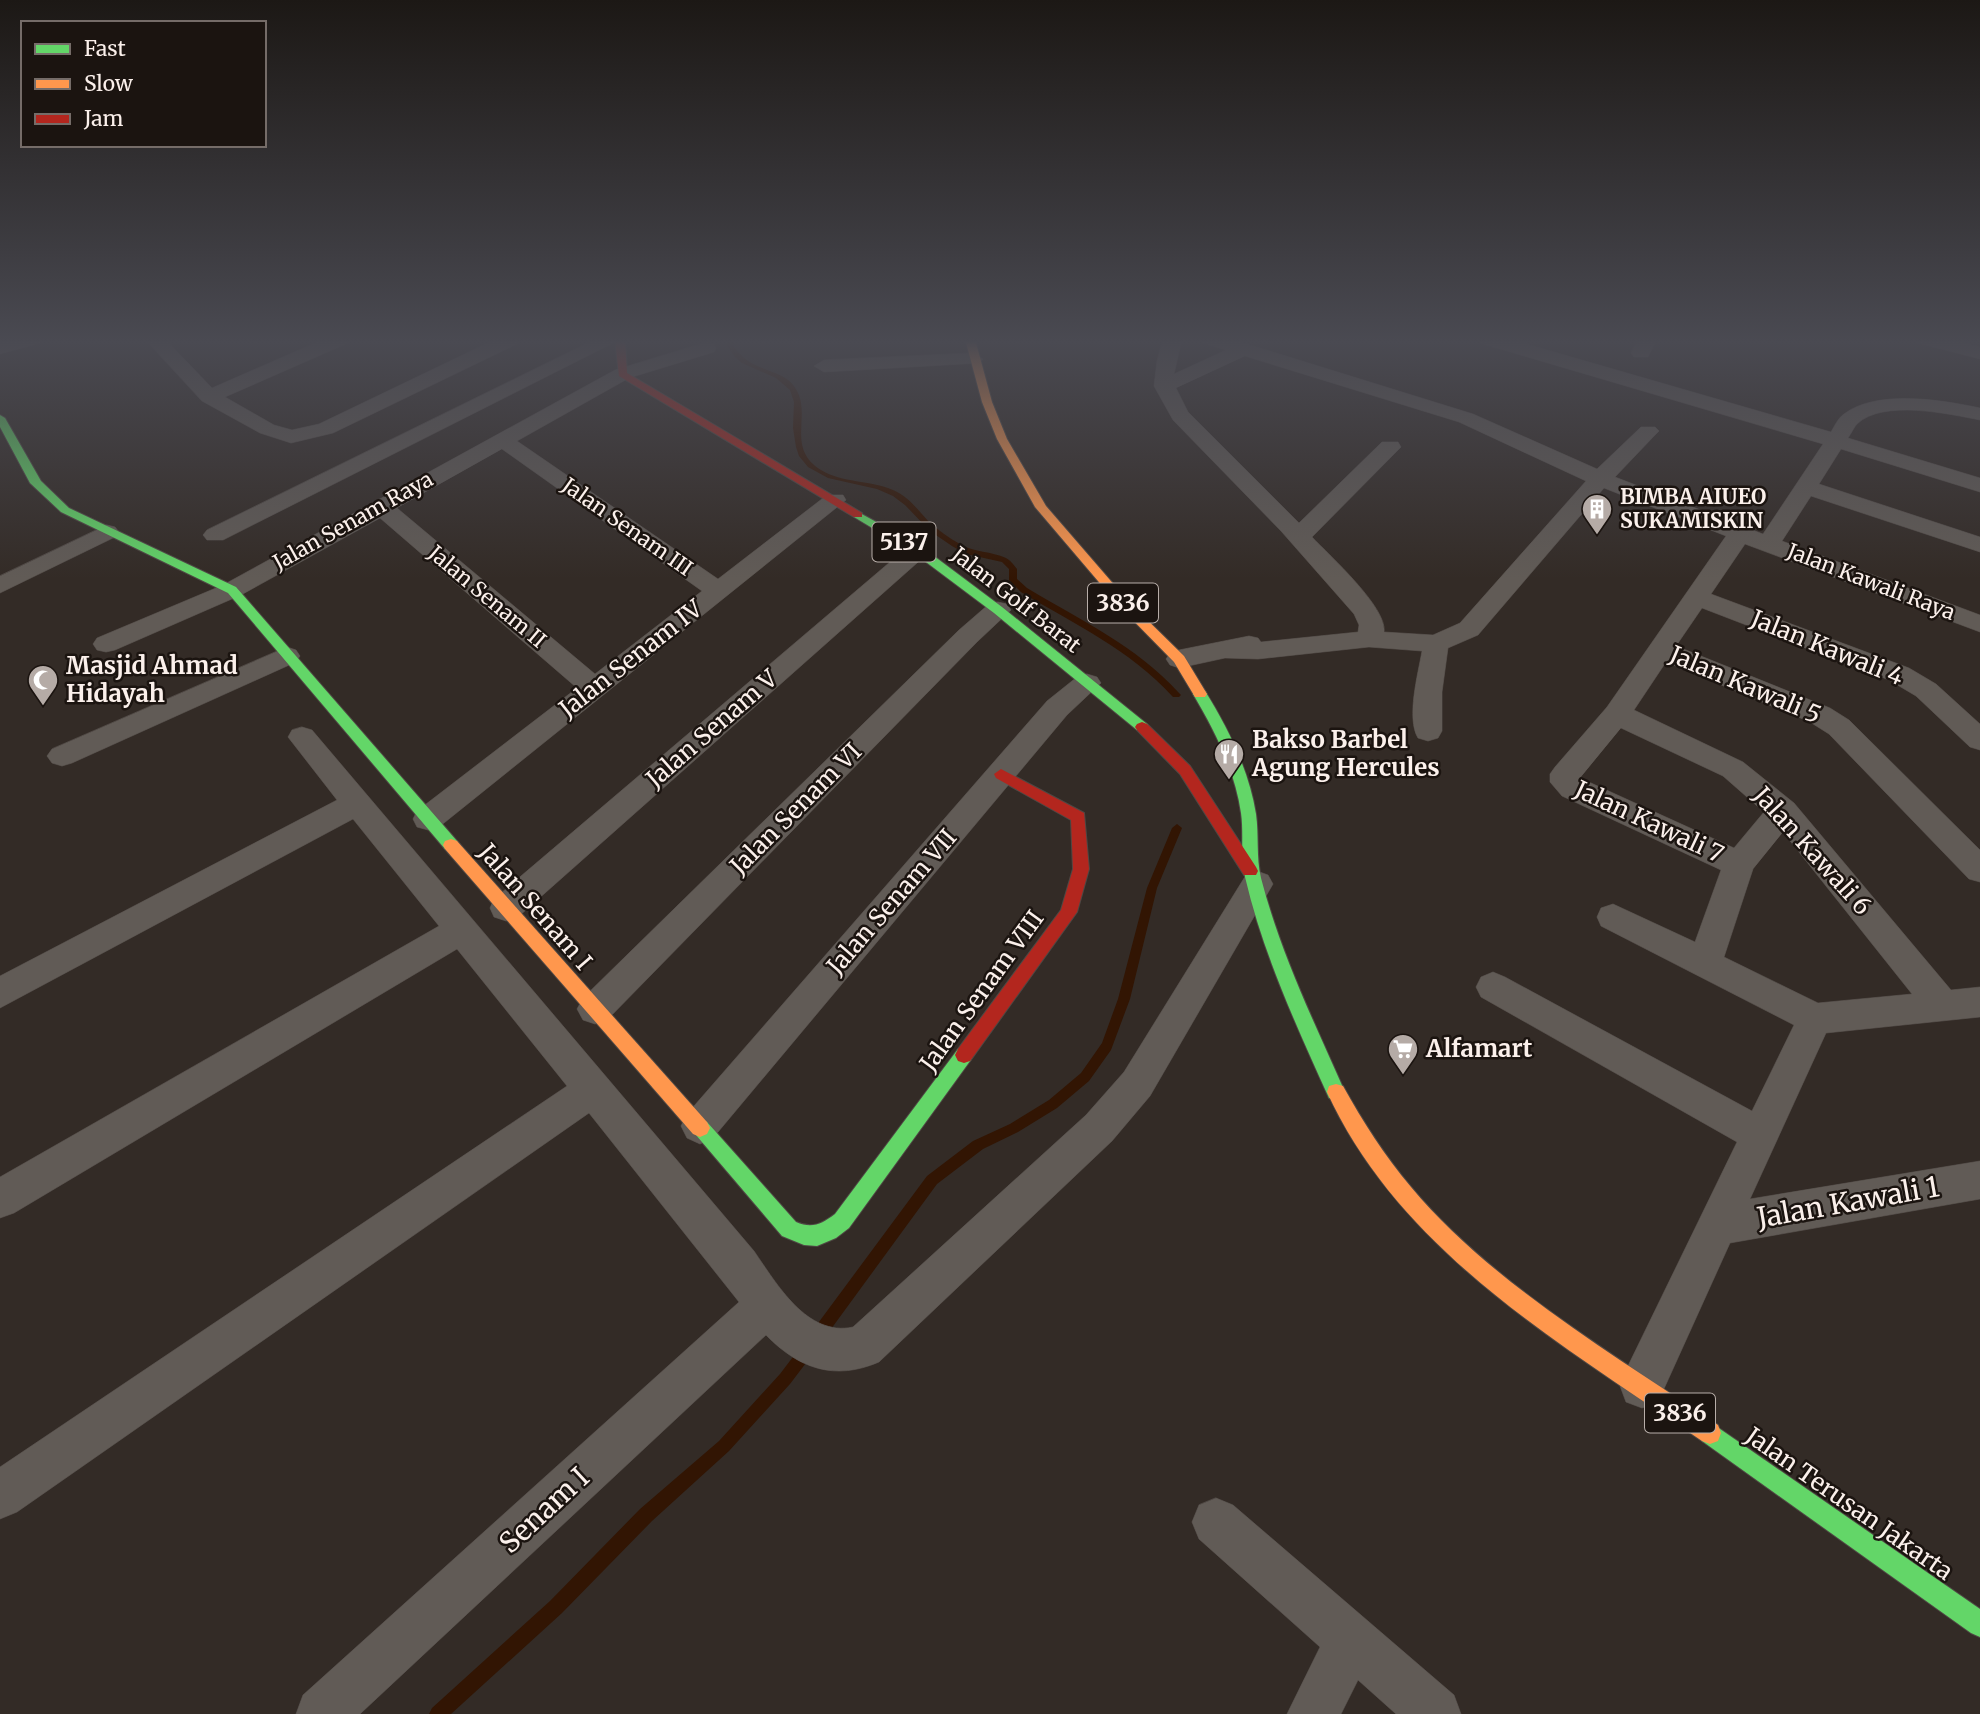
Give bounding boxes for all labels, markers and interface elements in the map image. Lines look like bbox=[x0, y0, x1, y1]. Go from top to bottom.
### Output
legend bbox=[21, 21, 266, 147]
text: Fast bbox=[84, 35, 126, 62]
text: Slow bbox=[84, 70, 133, 97]
text: Jam bbox=[83, 105, 123, 132]
street label: Jalan Senam Raya bbox=[267, 465, 437, 576]
street label: Jalan Senam III bbox=[556, 471, 698, 582]
place label: BIMBA AIUEO SUKAMISKIN bbox=[1620, 483, 1766, 534]
building icon: BIMBA AIUEO SUKAMISKIN bbox=[1580, 492, 1614, 536]
road number: 5137 bbox=[872, 522, 936, 562]
street label: Jalan Kawali Raya bbox=[1782, 537, 1959, 626]
street label: Jalan Senam II bbox=[422, 539, 552, 654]
street label: Jalan Golf Barat bbox=[945, 540, 1086, 659]
road number: 3836 bbox=[1088, 583, 1158, 622]
street label: Jalan Senam IV bbox=[552, 592, 710, 725]
street label: Jalan Kawali 4 bbox=[1745, 602, 1908, 692]
street label: Jalan Kawali 5 bbox=[1664, 638, 1825, 730]
place label: Masjid Ahmad Hidayah bbox=[66, 650, 238, 709]
street label: Jalan Senam V bbox=[639, 662, 785, 795]
mosque icon: Masjid Ahmad Hidayah bbox=[26, 663, 60, 707]
place label: Bakso Barbel Agung Hercules bbox=[1251, 724, 1440, 783]
street label: Jalan Senam VI bbox=[723, 736, 868, 882]
restaurant icon: Bakso Barbel Agung Hercules bbox=[1212, 737, 1246, 781]
street label: Jalan Kawali 7 bbox=[1569, 773, 1729, 870]
street label: Jalan Kawali 6 bbox=[1746, 779, 1878, 921]
street label: Jalan Senam VII bbox=[819, 823, 963, 982]
street label: Jalan Senam I bbox=[471, 836, 599, 976]
street label: Jalan Senam VIII bbox=[912, 904, 1050, 1078]
supermarket icon: Alfamart bbox=[1386, 1032, 1420, 1076]
place label: Alfamart bbox=[1425, 1033, 1533, 1064]
street label: Jalan Kawali 1 bbox=[1753, 1168, 1942, 1236]
road number: 3836 bbox=[1645, 1394, 1715, 1432]
street label: Jalan Terusan Jakarta bbox=[1739, 1420, 1959, 1587]
street label: Senam I bbox=[491, 1459, 597, 1561]

